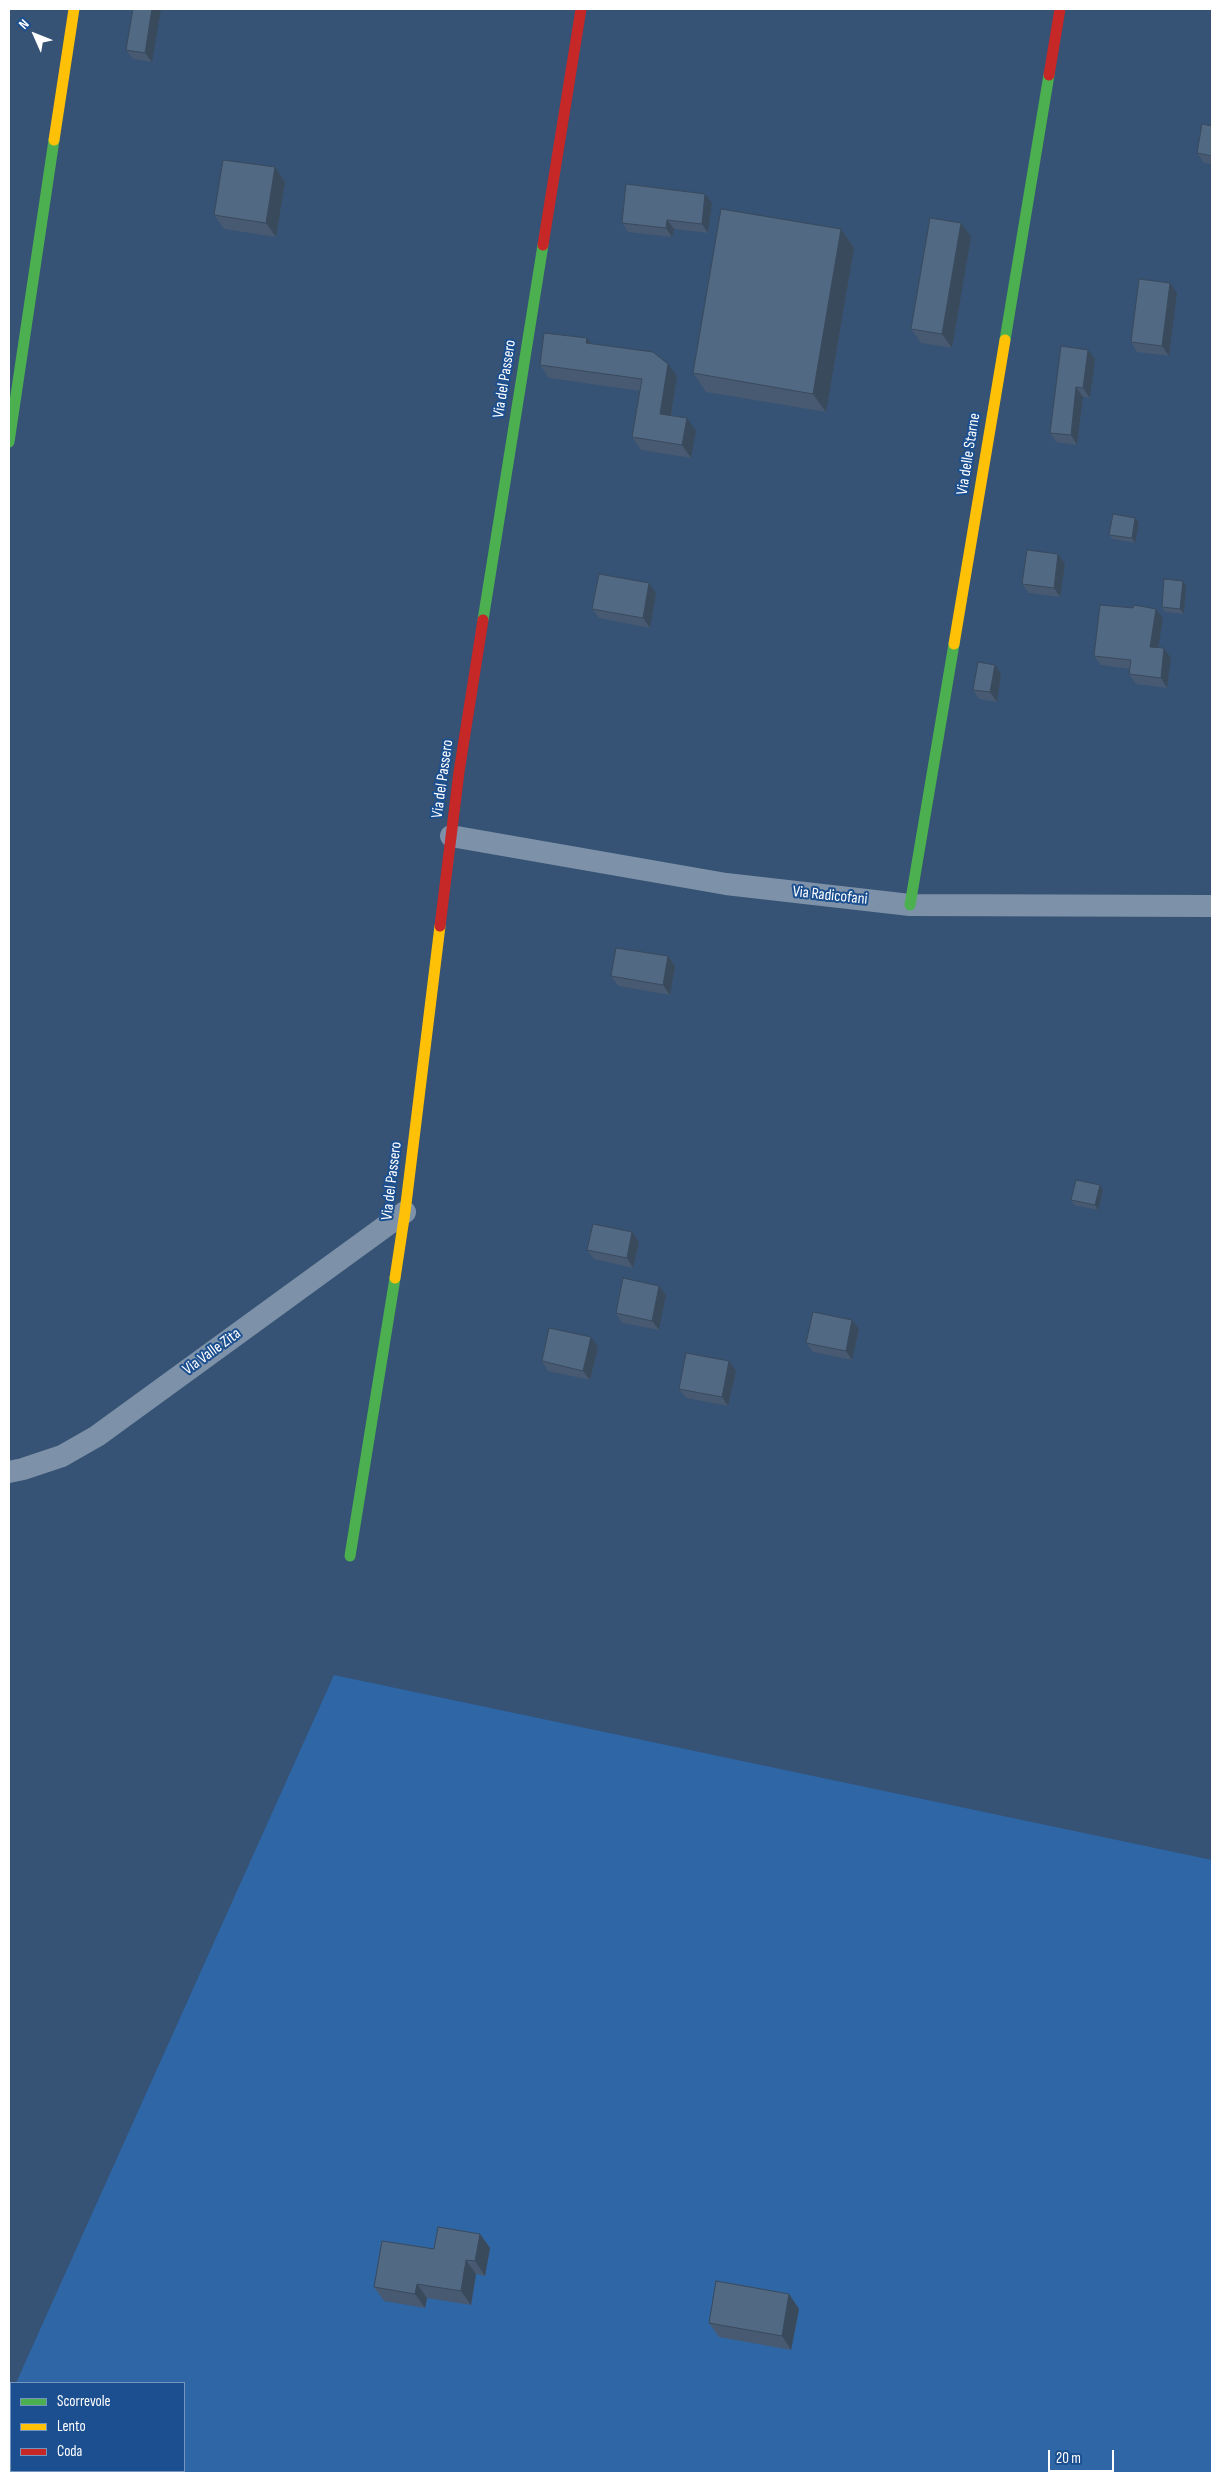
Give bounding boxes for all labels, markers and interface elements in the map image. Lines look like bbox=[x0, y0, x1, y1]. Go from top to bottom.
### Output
north arrow bbox=[10, 10, 60, 60]
text: N bbox=[15, 16, 33, 33]
street label: Via del Passero bbox=[489, 339, 521, 419]
street label: Via delle Starne bbox=[953, 412, 985, 496]
street label: Via del Passero bbox=[428, 739, 458, 819]
street label: Via Radicofani bbox=[792, 883, 868, 909]
street label: Via del Passero bbox=[378, 1141, 406, 1221]
street label: Via Valle Zita bbox=[179, 1324, 245, 1380]
legend bbox=[10, 2382, 185, 2472]
text: Scorrevole bbox=[57, 2392, 111, 2411]
text: Lento bbox=[57, 2417, 86, 2436]
scale bar bbox=[1051, 2440, 1117, 2472]
text: Coda bbox=[57, 2442, 82, 2461]
text: 20 m bbox=[1056, 2449, 1081, 2468]

